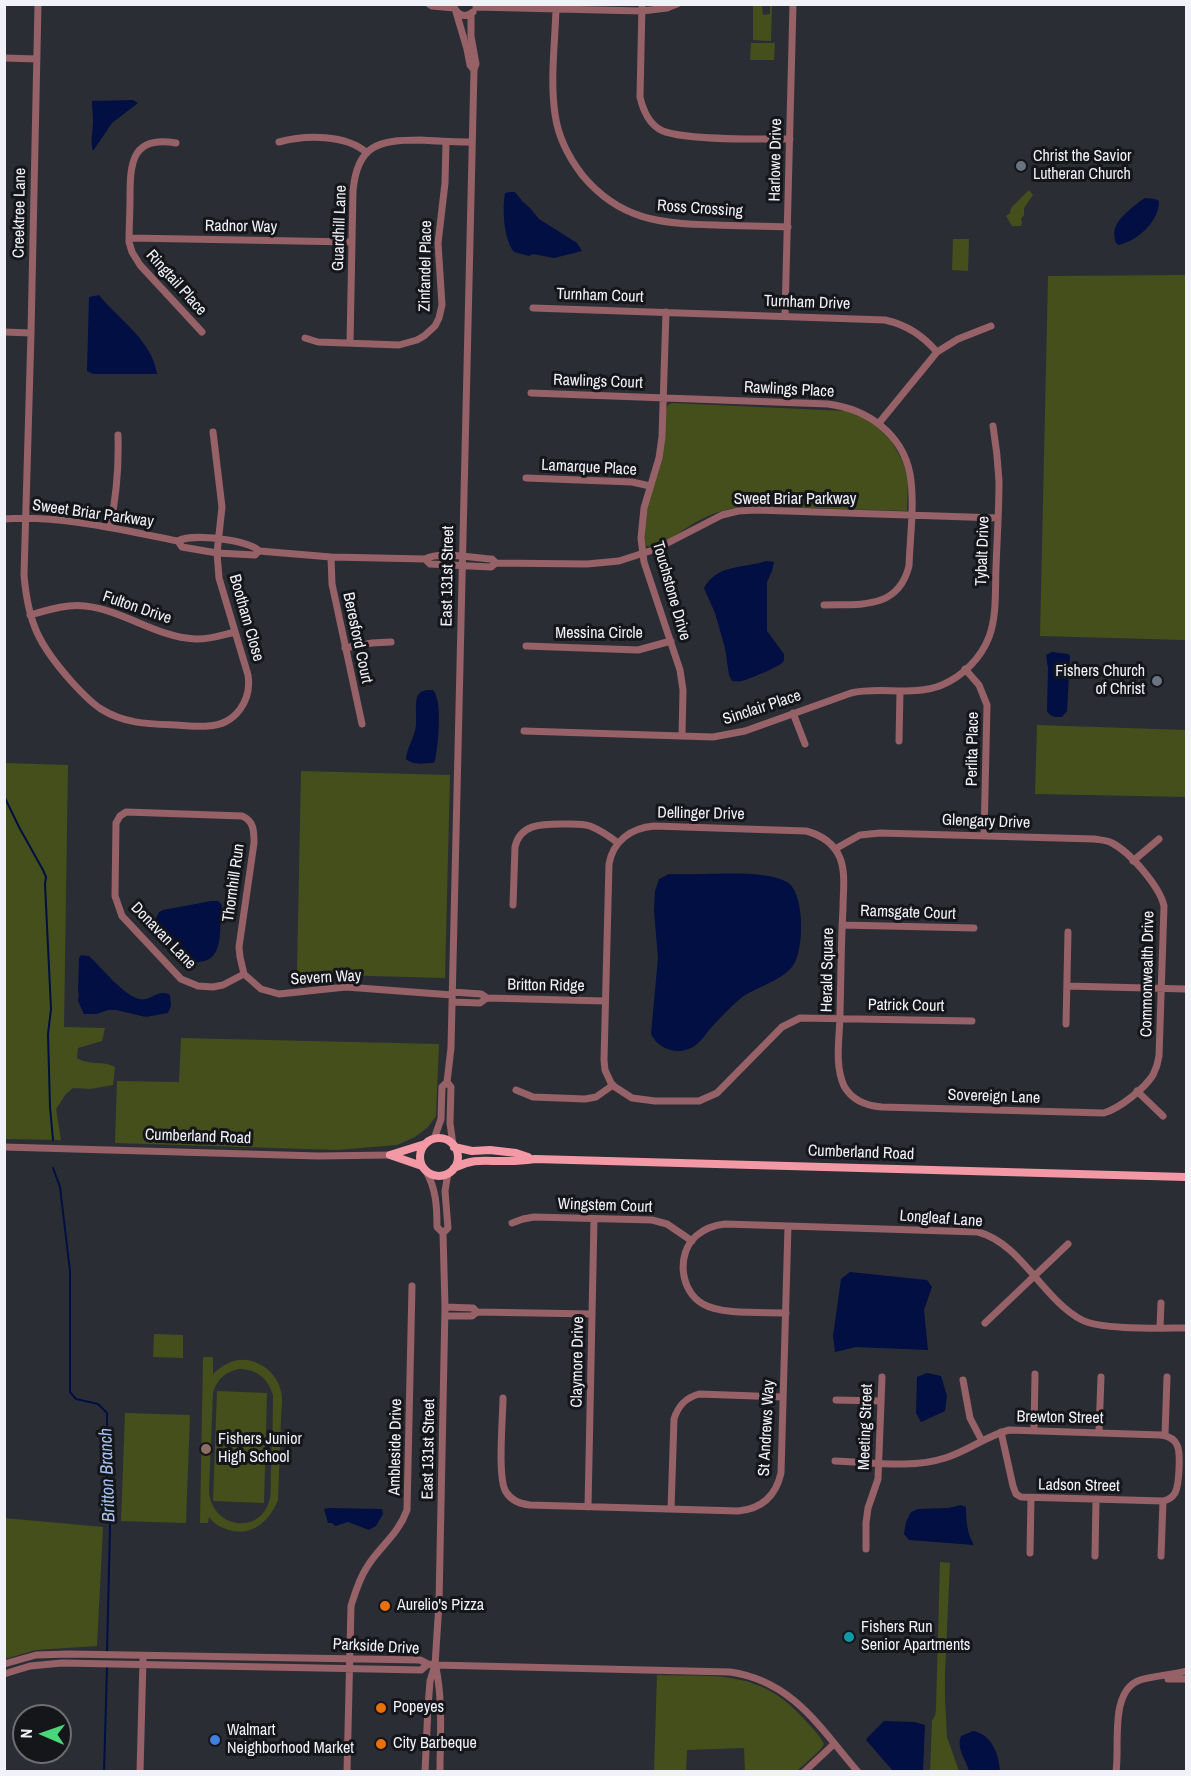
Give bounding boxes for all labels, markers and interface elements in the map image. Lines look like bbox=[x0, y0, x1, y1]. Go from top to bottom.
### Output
street label: Harlowe Drive bbox=[766, 118, 786, 202]
place label: Christ the Savior Lutheran Church bbox=[1033, 147, 1131, 185]
marker: Christ the Savior Lutheran Church bbox=[1014, 159, 1028, 173]
street label: Creektree Lane bbox=[10, 168, 30, 258]
street label: Guardhill Lane bbox=[329, 185, 351, 271]
street label: Ross Crossing bbox=[656, 196, 744, 222]
street label: Radnor Way bbox=[205, 217, 277, 237]
street label: Zinfandel Place bbox=[416, 220, 436, 312]
street label: Ringtail Place bbox=[142, 246, 210, 320]
street label: Turnham Court bbox=[556, 285, 644, 307]
street label: Turnham Drive bbox=[764, 292, 850, 314]
street label: Rawlings Court bbox=[553, 371, 643, 393]
street label: Rawlings Place bbox=[743, 378, 835, 402]
street label: Lamarque Place bbox=[541, 456, 637, 480]
street label: Sweet Briar Parkway bbox=[734, 490, 856, 510]
street label: Sweet Briar Parkway bbox=[31, 496, 155, 532]
street label: Tybalt Drive bbox=[972, 516, 994, 586]
street label: East 131st Street bbox=[438, 526, 458, 626]
street label: Touchstone Drive bbox=[648, 539, 694, 643]
street label: Bootham Close bbox=[224, 572, 268, 664]
street label: Fulton Drive bbox=[100, 587, 174, 629]
street label: Beresford Court bbox=[338, 591, 376, 685]
street label: Messina Circle bbox=[555, 624, 643, 644]
place label: Fishers Church of Christ bbox=[1055, 662, 1145, 700]
marker: Fishers Church of Christ bbox=[1150, 674, 1164, 688]
street label: Sinclair Place bbox=[721, 686, 803, 730]
street label: Perlita Place bbox=[963, 712, 983, 786]
street label: Dellinger Drive bbox=[657, 804, 745, 824]
street label: Glengary Drive bbox=[942, 811, 1030, 833]
street label: Thornhill Run bbox=[219, 843, 249, 923]
street label: Donavan Lane bbox=[126, 899, 200, 973]
street label: Ramsgate Court bbox=[860, 902, 956, 924]
street label: Commonwealth Drive bbox=[1137, 911, 1159, 1037]
street label: Herald Square bbox=[818, 928, 838, 1012]
street label: Severn Way bbox=[290, 967, 362, 989]
street label: Britton Ridge bbox=[507, 976, 585, 996]
street label: Patrick Court bbox=[868, 996, 944, 1016]
street label: Sovereign Lane bbox=[947, 1086, 1041, 1108]
street label: Cumberland Road bbox=[144, 1126, 252, 1148]
street label: Cumberland Road bbox=[807, 1142, 915, 1164]
street label: Wingstem Court bbox=[557, 1195, 653, 1217]
street label: Longleaf Lane bbox=[899, 1207, 983, 1231]
street label: Claymore Drive bbox=[568, 1316, 588, 1408]
street label: St Andrews Way bbox=[755, 1379, 779, 1477]
street label: Meeting Street bbox=[855, 1384, 877, 1470]
street label: Ambleside Drive bbox=[386, 1398, 406, 1496]
street label: East 131st Street bbox=[419, 1399, 439, 1499]
street label: Brewton Street bbox=[1016, 1408, 1104, 1428]
water label: Britton Branch bbox=[96, 1427, 120, 1523]
place label: Fishers Junior High School bbox=[218, 1430, 302, 1468]
marker: Fishers Junior High School bbox=[199, 1442, 213, 1456]
street label: Ladson Street bbox=[1038, 1476, 1120, 1496]
place label: Aurelio's Pizza bbox=[397, 1596, 484, 1616]
marker: Aurelio's Pizza bbox=[378, 1599, 392, 1613]
place label: Fishers Run Senior Apartments bbox=[861, 1618, 970, 1656]
marker: Fishers Run Senior Apartments bbox=[842, 1630, 856, 1644]
street label: Parkside Drive bbox=[332, 1635, 420, 1659]
place label: Popeyes bbox=[393, 1698, 444, 1718]
marker: Popeyes bbox=[374, 1701, 388, 1715]
north arrow bbox=[12, 1704, 72, 1764]
place label: Walmart Neighborhood Market bbox=[227, 1721, 354, 1759]
text: N bbox=[15, 1728, 37, 1739]
marker: Walmart Neighborhood Market bbox=[208, 1733, 222, 1747]
place label: City Barbeque bbox=[393, 1734, 477, 1754]
marker: City Barbeque bbox=[374, 1737, 388, 1751]

